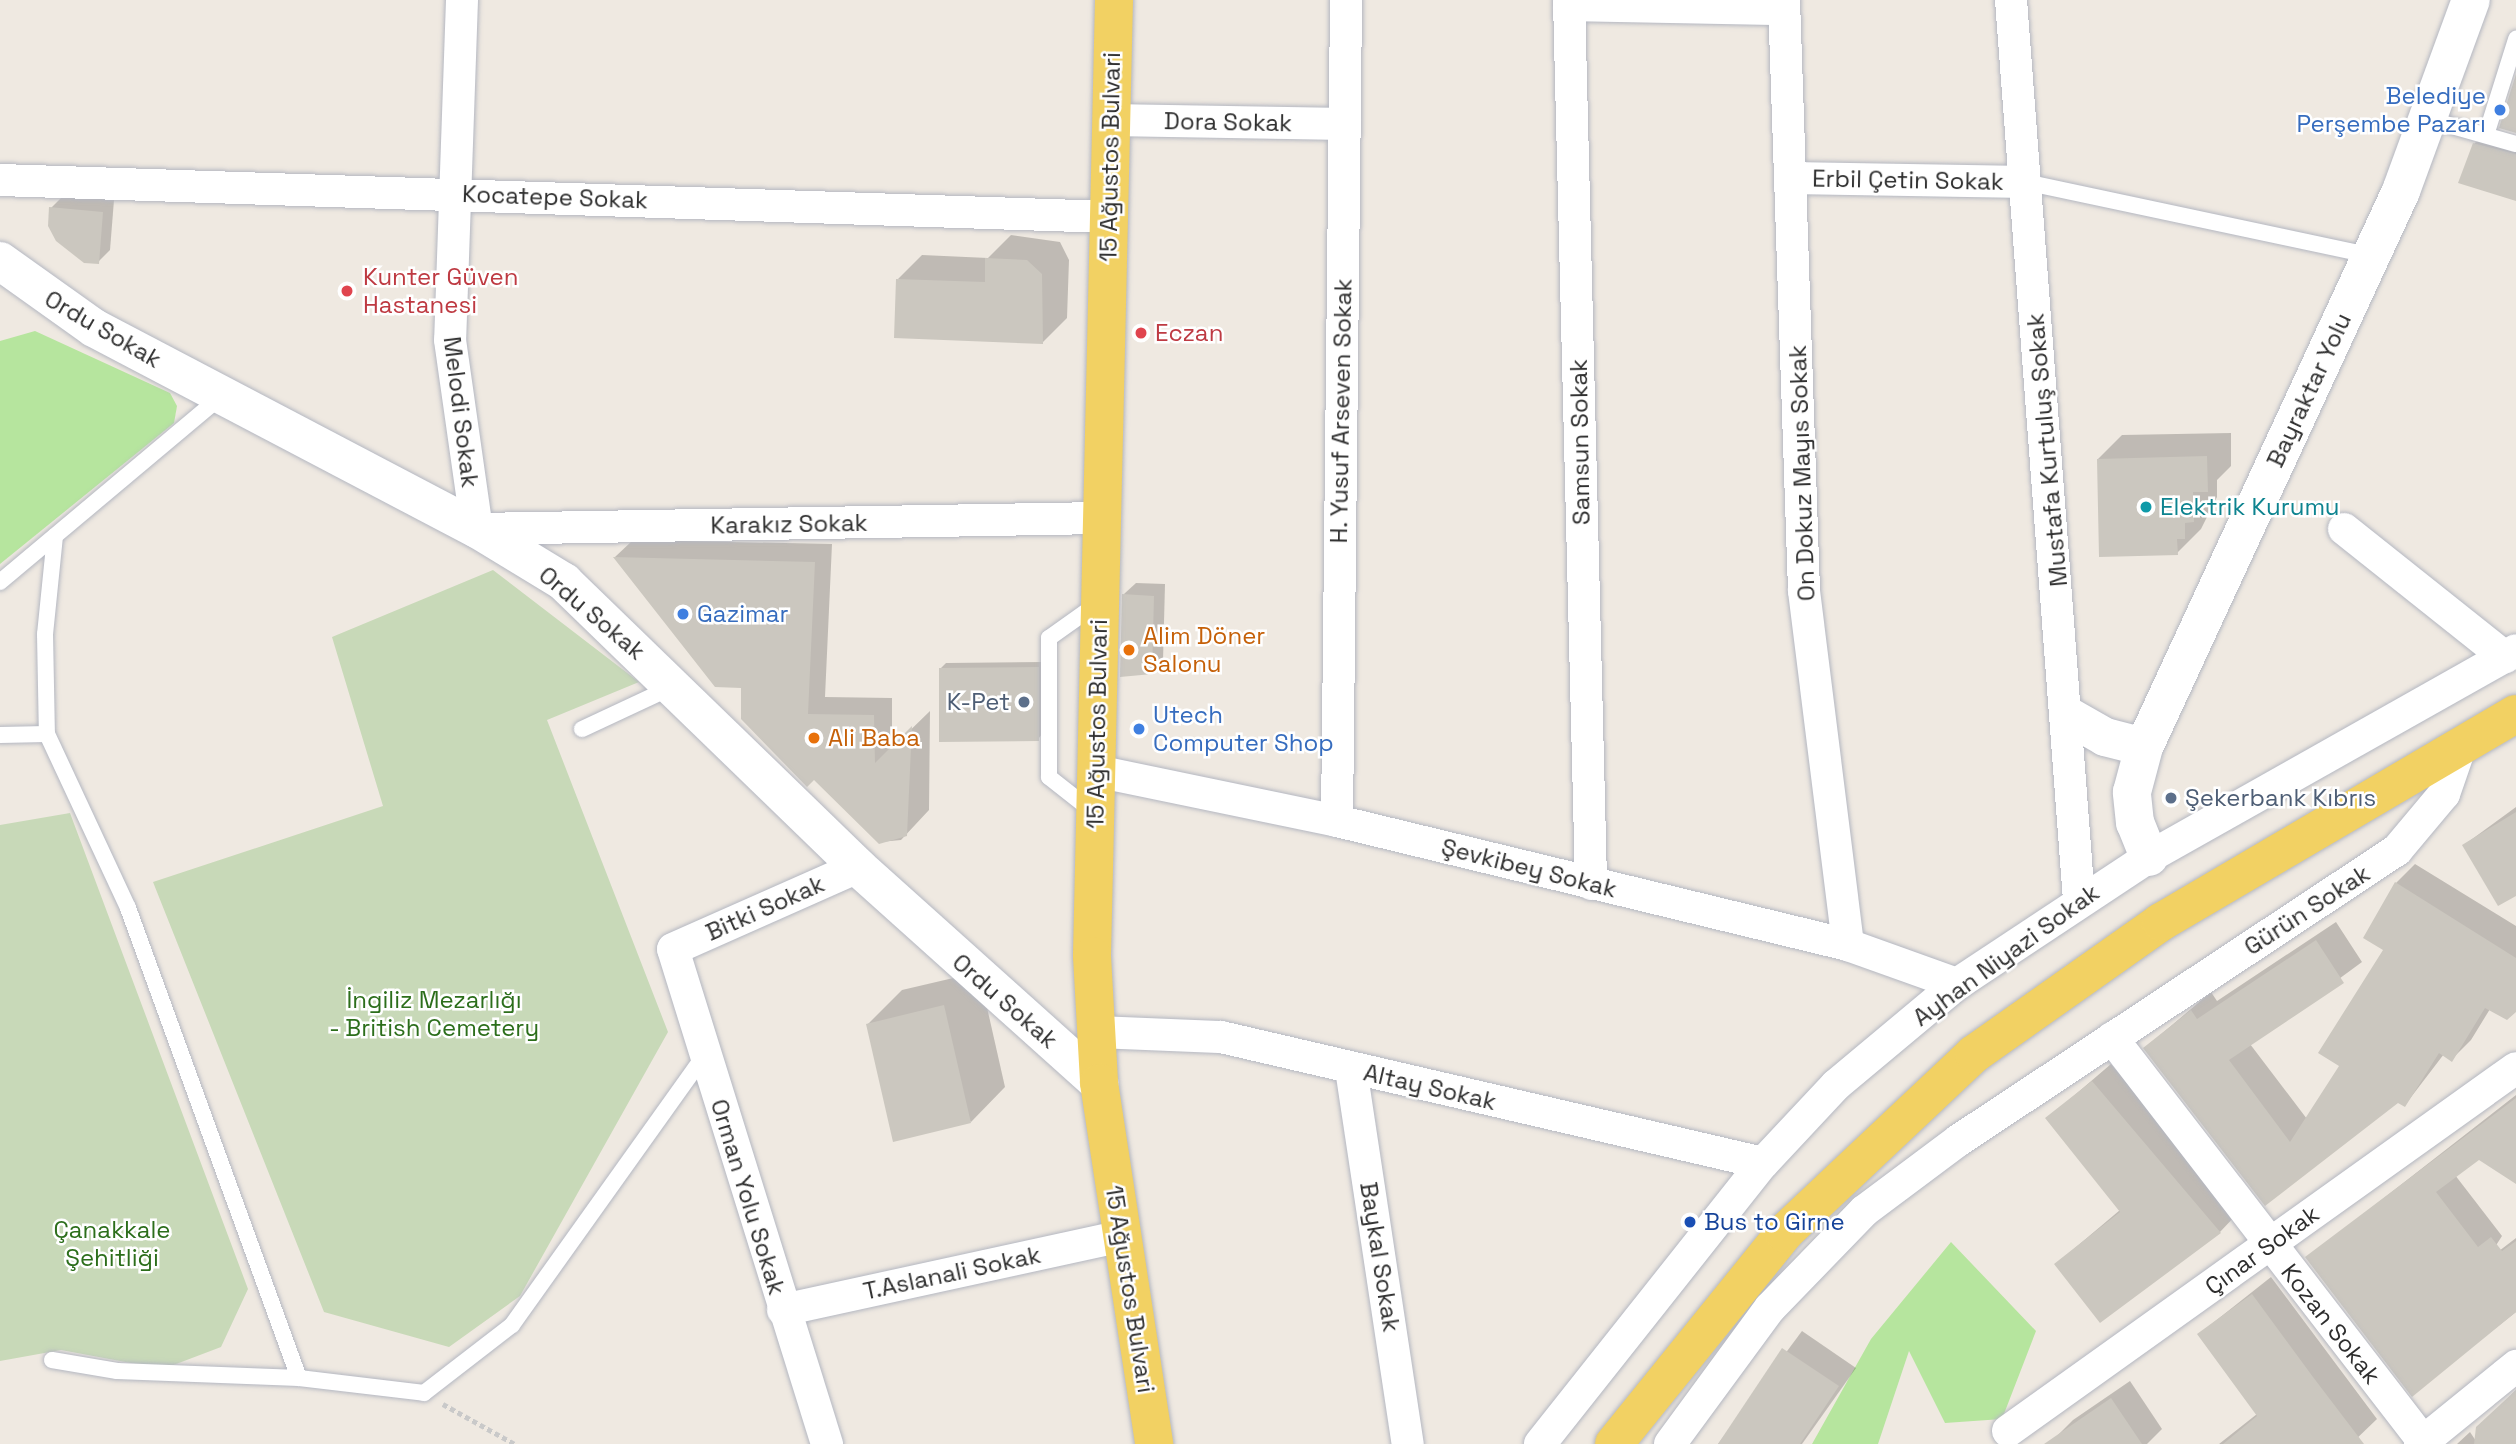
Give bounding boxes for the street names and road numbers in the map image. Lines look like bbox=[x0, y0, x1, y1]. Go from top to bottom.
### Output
street label: 15 Ağustos Bulvari bbox=[1094, 52, 1126, 262]
street label: Dora Sokak bbox=[1164, 106, 1292, 138]
street label: Erbil Çetin Sokak bbox=[1812, 164, 2004, 196]
street label: Kocatepe Sokak bbox=[462, 179, 648, 215]
street label: H. Yusuf Arseven Sokak bbox=[1324, 278, 1358, 544]
street label: Ordu Sokak bbox=[40, 284, 166, 374]
street label: Bayraktar Yolu bbox=[2261, 308, 2357, 472]
street label: Mustafa Kurtuluş Sokak bbox=[2021, 312, 2073, 588]
street label: Melodi Sokak bbox=[437, 335, 485, 489]
street label: On Dokuz Mayıs Sokak bbox=[1783, 344, 1821, 602]
street label: Samsun Sokak bbox=[1564, 359, 1596, 525]
street label: Karakız Sokak bbox=[710, 508, 868, 540]
street label: Ordu Sokak bbox=[533, 560, 651, 666]
street label: 15 Ağustos Bulvari bbox=[1081, 619, 1113, 829]
street label: Şevkibey Sokak bbox=[1438, 832, 1620, 904]
street label: Gürün Sokak bbox=[2239, 859, 2375, 961]
street label: Bitki Sokak bbox=[701, 869, 829, 947]
street label: Ayhan Niyazi Sokak bbox=[1907, 878, 2105, 1032]
street label: Ordu Sokak bbox=[947, 948, 1063, 1054]
street label: Altay Sokak bbox=[1361, 1058, 1499, 1116]
street label: Orman Yolu Sokak bbox=[704, 1096, 792, 1298]
street label: Baykal Sokak bbox=[1354, 1180, 1406, 1334]
street label: 15 Ağustos Bulvari bbox=[1099, 1183, 1161, 1395]
street label: Çınar Sokak bbox=[2199, 1199, 2325, 1301]
street label: T.Aslanali Sokak bbox=[861, 1240, 1043, 1306]
street label: Kozan Sokak bbox=[2275, 1258, 2387, 1390]

